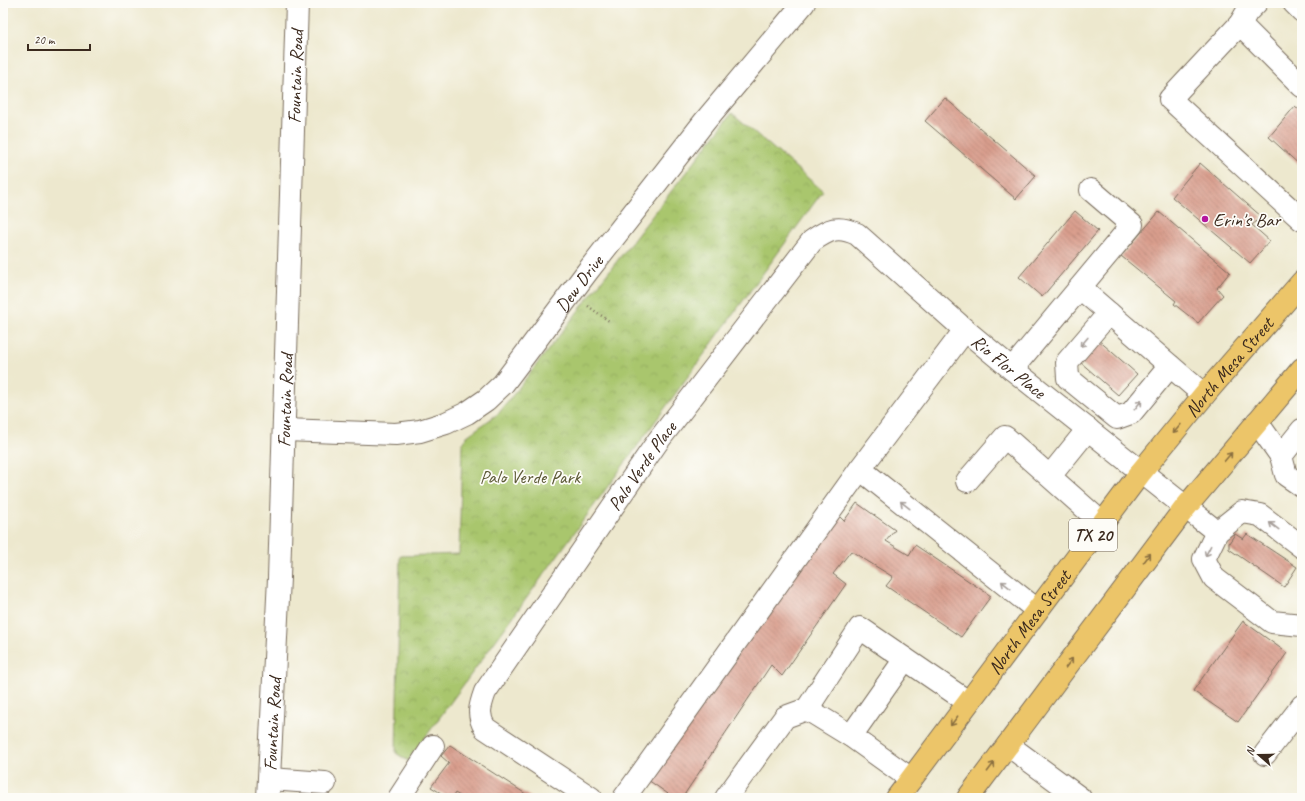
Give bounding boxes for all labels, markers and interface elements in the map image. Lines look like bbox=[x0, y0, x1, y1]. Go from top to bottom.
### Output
scale bar bbox=[28, 26, 90, 52]
street label: Fountain Road bbox=[282, 26, 309, 124]
text: 20 m bbox=[34, 32, 56, 48]
place label: Erin's Bar bbox=[1213, 208, 1282, 232]
marker: Erin's Bar bbox=[1200, 214, 1210, 224]
street label: Dew Drive bbox=[550, 249, 610, 317]
street label: North Mesa Street bbox=[1180, 312, 1280, 422]
street label: Rio Flor Place bbox=[966, 329, 1052, 405]
one-way arrow bbox=[1079, 337, 1088, 348]
street label: Fountain Road bbox=[272, 350, 299, 447]
one-way arrow bbox=[1133, 399, 1142, 410]
street label: Palo Verde Place bbox=[603, 415, 683, 515]
one-way arrow bbox=[1172, 423, 1181, 434]
one-way arrow bbox=[1223, 451, 1232, 462]
park label: Palo Verde Park bbox=[480, 465, 581, 489]
one-way arrow bbox=[899, 500, 910, 509]
road number: TX 20 bbox=[1069, 519, 1117, 551]
one-way arrow bbox=[1268, 521, 1279, 530]
one-way arrow bbox=[1203, 545, 1211, 557]
one-way arrow bbox=[1143, 553, 1151, 564]
street label: North Mesa Street bbox=[983, 564, 1077, 679]
one-way arrow bbox=[1001, 581, 1012, 590]
one-way arrow bbox=[1065, 657, 1073, 668]
street label: Fountain Road bbox=[258, 673, 287, 771]
one-way arrow bbox=[949, 716, 958, 727]
north arrow bbox=[1239, 735, 1279, 775]
text: N bbox=[1242, 744, 1258, 757]
one-way arrow bbox=[987, 761, 995, 772]

